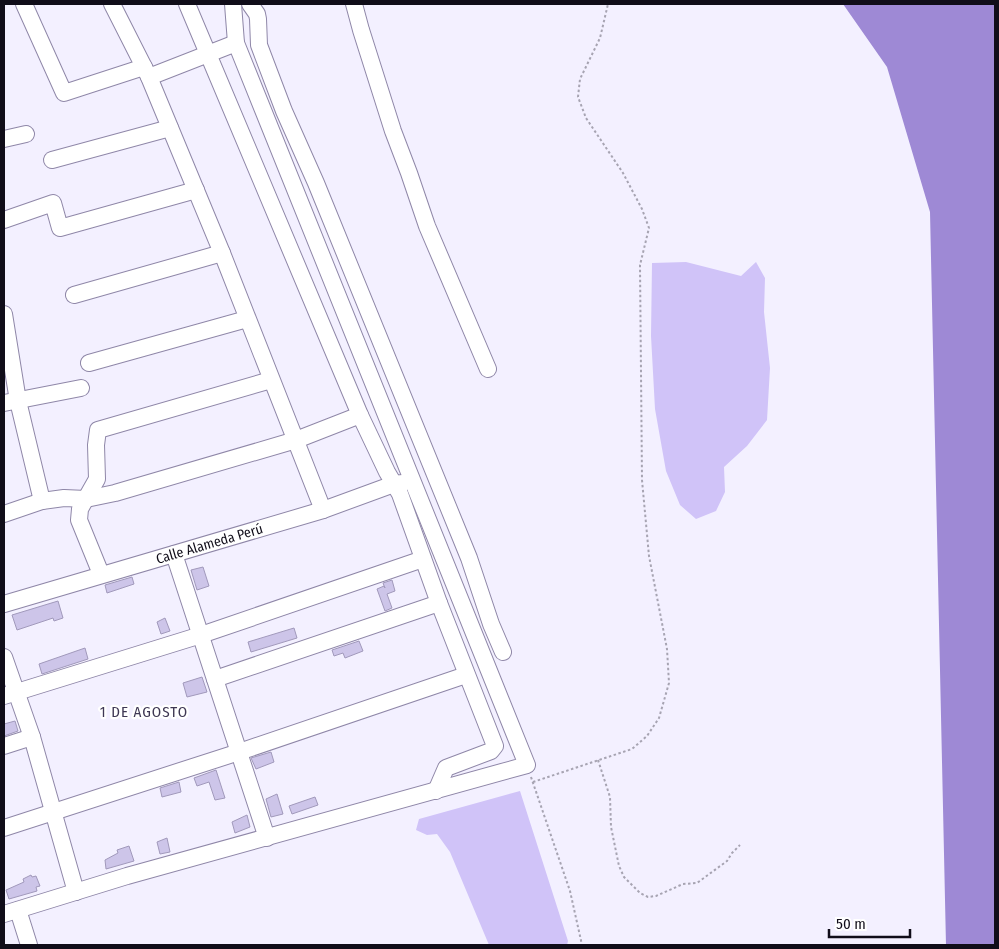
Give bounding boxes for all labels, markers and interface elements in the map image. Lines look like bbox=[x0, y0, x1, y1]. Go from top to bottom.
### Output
street label: Calle Alameda Perú bbox=[154, 520, 265, 568]
district label: 1 DE AGOSTO bbox=[100, 703, 188, 721]
scale bar bbox=[829, 906, 910, 938]
text: 50 m bbox=[836, 915, 866, 933]

